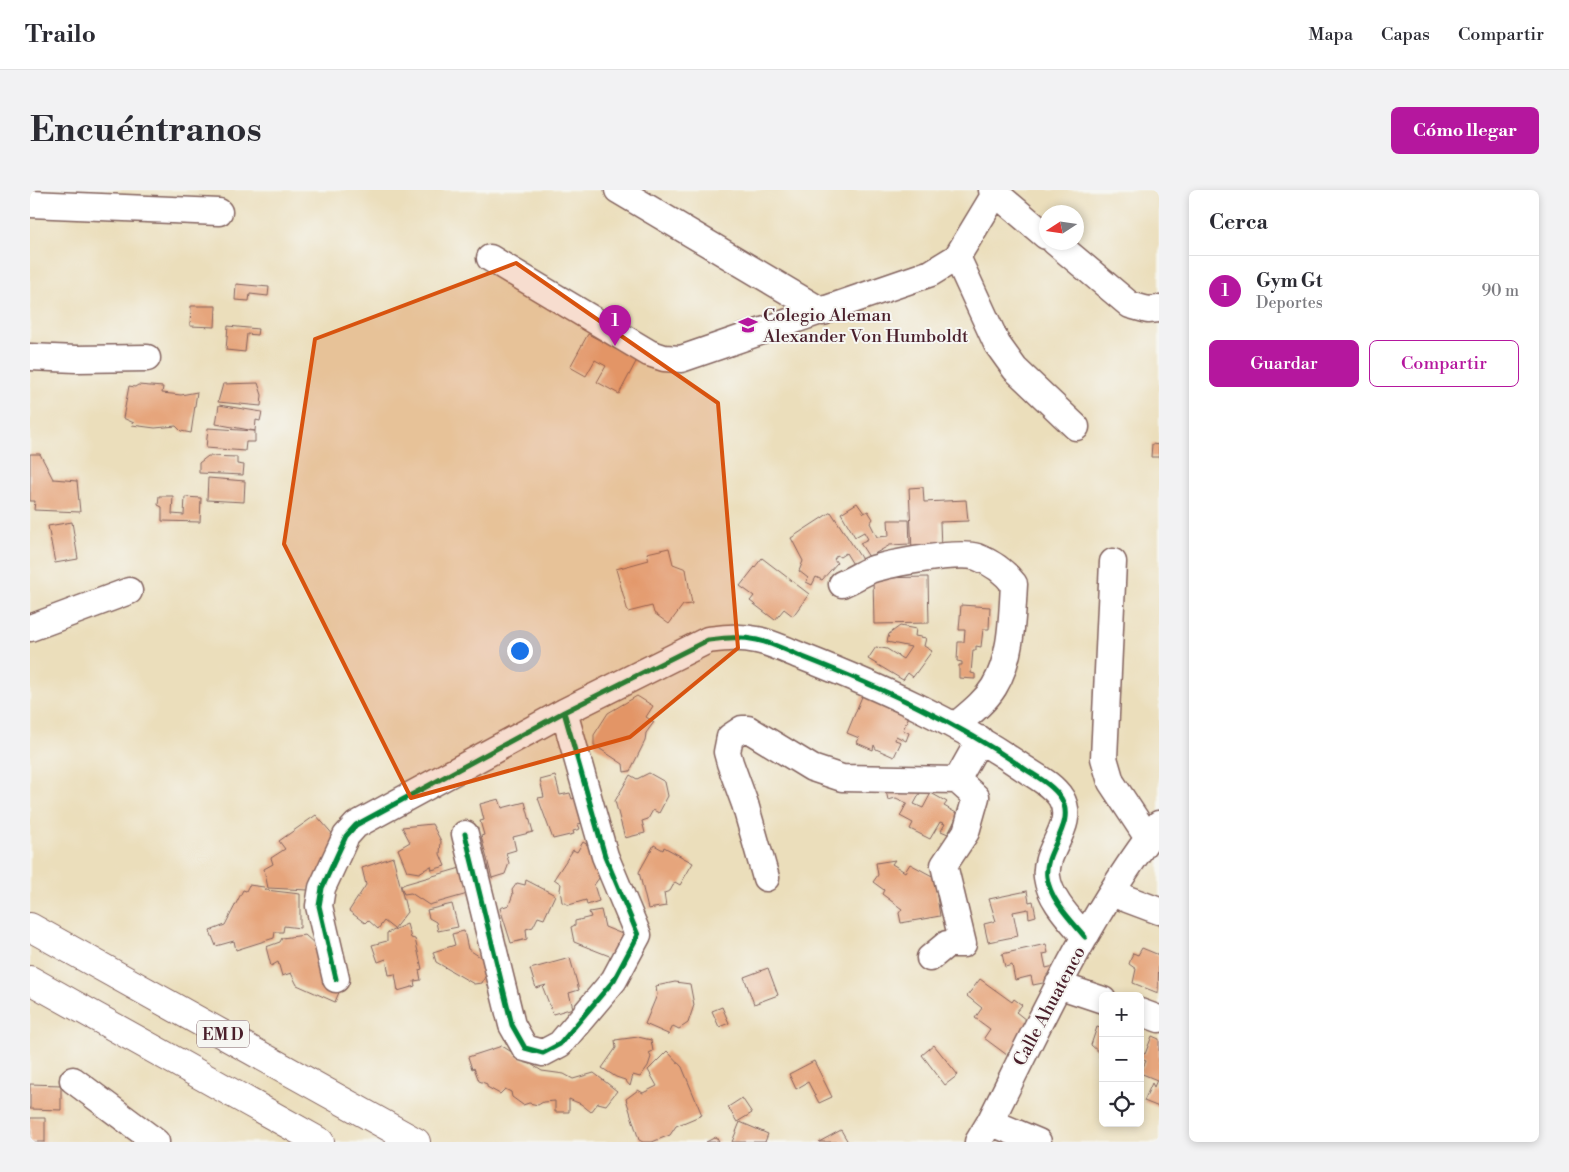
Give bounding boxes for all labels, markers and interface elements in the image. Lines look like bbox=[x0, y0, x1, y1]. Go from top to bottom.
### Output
text: Trailo bbox=[25, 20, 96, 50]
text: Mapa bbox=[1309, 23, 1353, 46]
text: Capas bbox=[1381, 23, 1430, 46]
text: Compartir bbox=[1458, 23, 1544, 46]
button: Cómo llegar bbox=[1391, 107, 1539, 154]
text: Encuéntranos bbox=[30, 109, 262, 152]
north arrow bbox=[1039, 205, 1084, 250]
text: Cerca bbox=[1209, 210, 1268, 236]
text: Gym Gt bbox=[1256, 269, 1323, 293]
text: 1 bbox=[1221, 281, 1229, 301]
text: 90 m bbox=[1481, 281, 1519, 301]
text: Deportes bbox=[1256, 293, 1323, 313]
place label: Colegio Aleman Alexander Von Humboldt bbox=[762, 304, 969, 348]
pin: 1 bbox=[599, 305, 631, 346]
school or university icon: Colegio Aleman Alexander Von Humboldt bbox=[737, 314, 759, 336]
button: Guardar bbox=[1209, 340, 1359, 387]
button: Compartir bbox=[1369, 340, 1519, 387]
your location bbox=[507, 638, 533, 664]
street label: Calle Ahuatenco bbox=[1008, 942, 1091, 1070]
map controls bbox=[1099, 992, 1144, 1127]
button: + bbox=[1099, 992, 1144, 1037]
road number: EM D bbox=[197, 1021, 249, 1048]
button: − bbox=[1099, 1037, 1144, 1082]
button: locate bbox=[1099, 1082, 1144, 1127]

